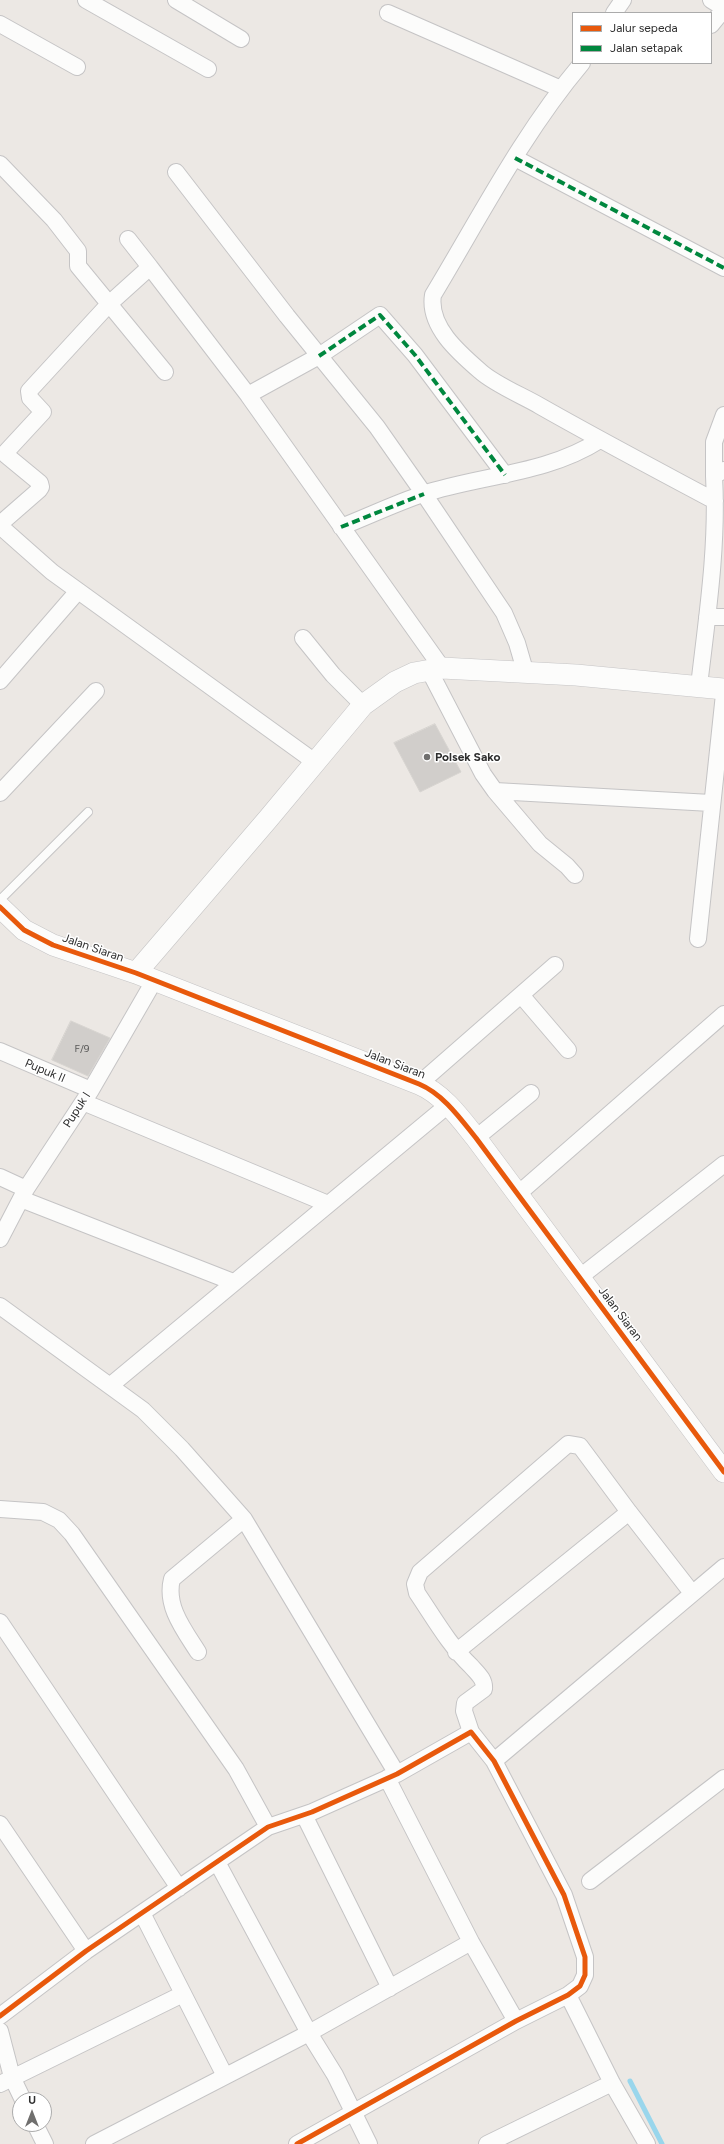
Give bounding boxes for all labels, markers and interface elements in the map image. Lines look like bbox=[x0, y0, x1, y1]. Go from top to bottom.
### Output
legend bbox=[572, 12, 712, 64]
text: Jalur sepeda bbox=[610, 21, 678, 35]
text: Jalan setapak bbox=[610, 41, 683, 55]
place label: Polsek Sako bbox=[435, 750, 500, 764]
marker: Polsek Sako bbox=[422, 752, 432, 762]
street label: Jalan Siaran bbox=[60, 931, 126, 965]
house number: F/9 bbox=[75, 1043, 89, 1055]
street label: Jalan Siaran bbox=[363, 1046, 427, 1082]
street label: Pupuk II bbox=[23, 1056, 67, 1086]
street label: Pupuk I bbox=[60, 1090, 94, 1130]
street label: Jalan Siaran bbox=[595, 1284, 645, 1344]
north arrow bbox=[12, 2092, 52, 2132]
text: U bbox=[28, 2094, 36, 2107]

